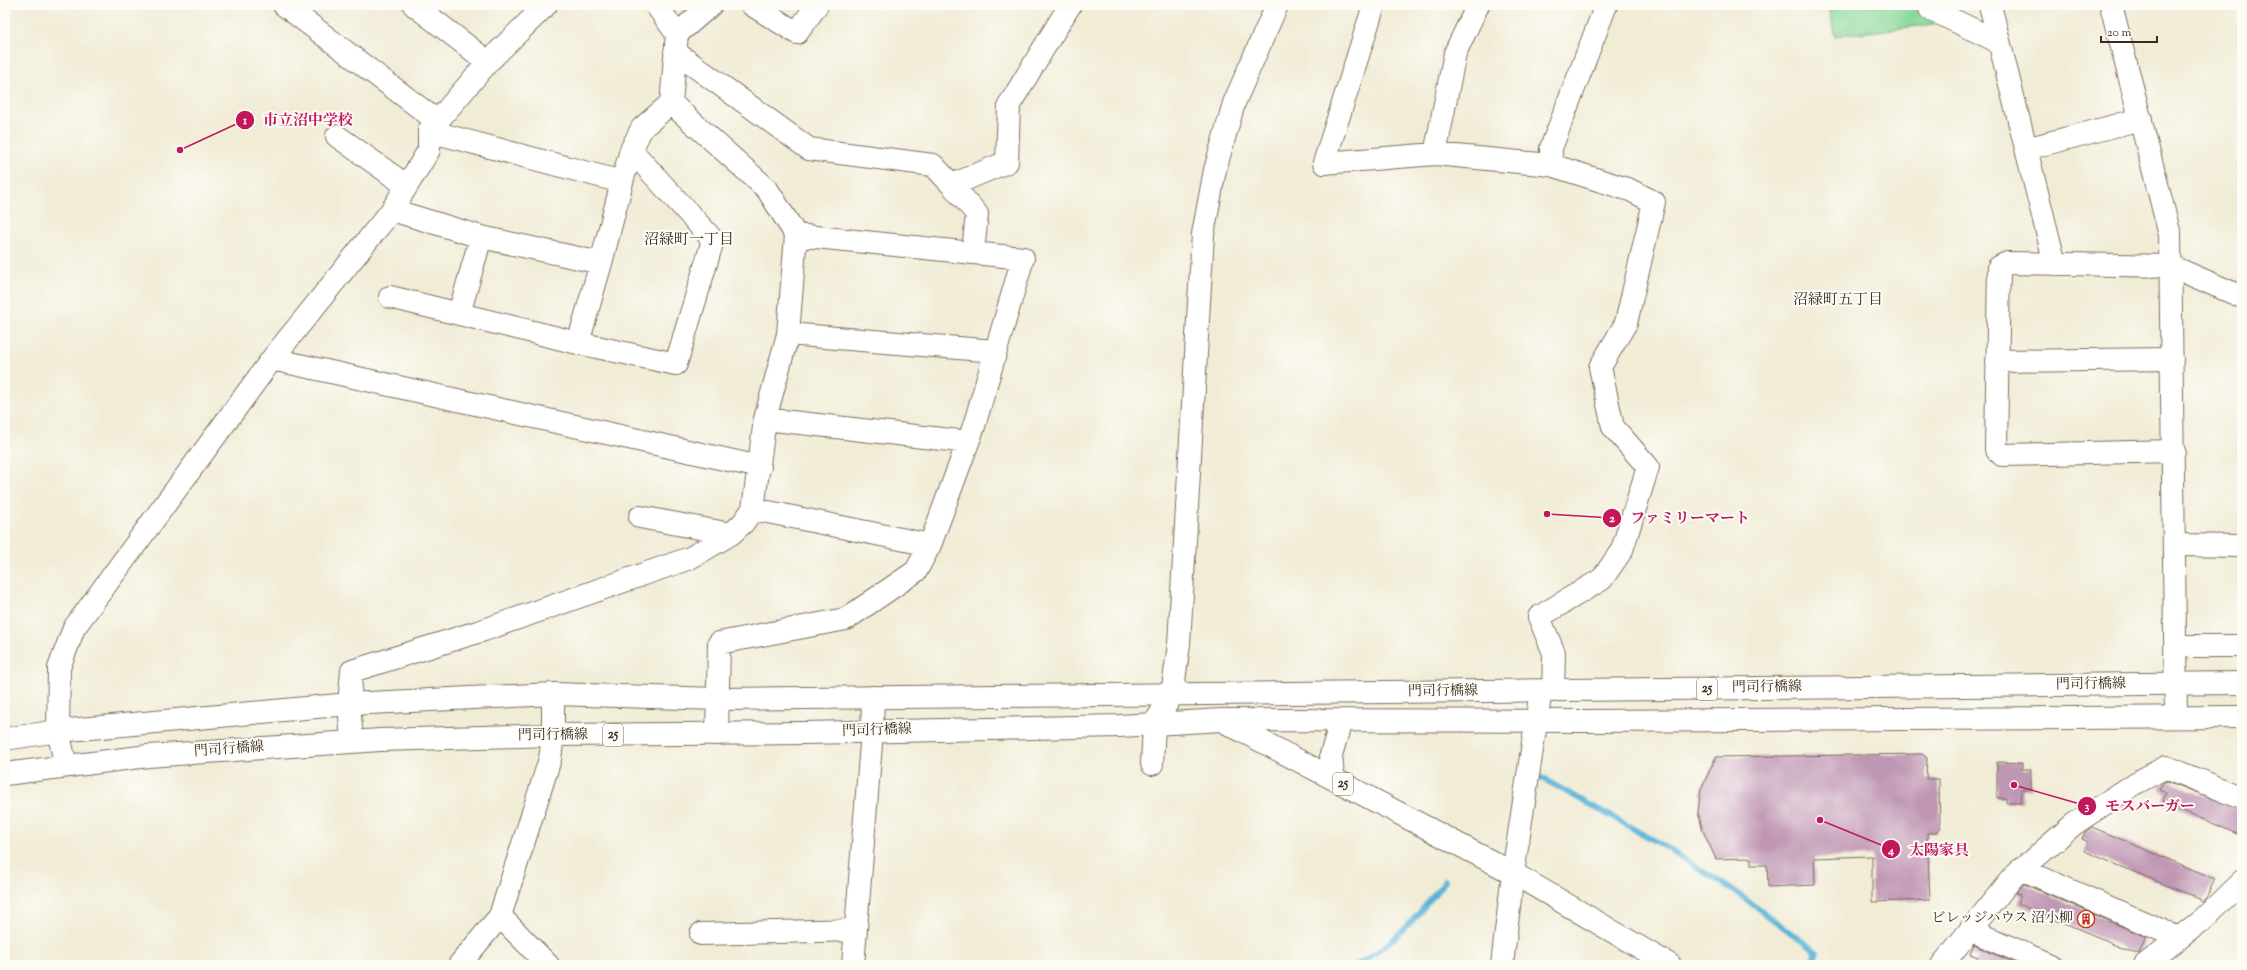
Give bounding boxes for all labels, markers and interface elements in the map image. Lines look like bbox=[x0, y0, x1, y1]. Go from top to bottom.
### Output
scale bar bbox=[2101, 18, 2157, 44]
text: 20 m bbox=[2107, 24, 2132, 42]
callout: 市立沼中学校 bbox=[235, 107, 361, 134]
text: 市立沼中学校 bbox=[263, 111, 353, 132]
text: 1 bbox=[242, 112, 248, 130]
district label: 沼緑町一丁目 bbox=[644, 230, 734, 251]
district label: 沼緑町五丁目 bbox=[1793, 290, 1883, 311]
callout: ファミリーマート bbox=[1602, 504, 1758, 531]
text: ファミリーマート bbox=[1630, 509, 1750, 530]
text: 2 bbox=[1609, 510, 1615, 528]
street label: 門司行橋線 bbox=[2056, 674, 2126, 696]
street label: 門司行橋線 bbox=[1732, 677, 1802, 699]
road number: 25 bbox=[1697, 678, 1717, 700]
street label: 門司行橋線 bbox=[1408, 681, 1478, 703]
street label: 門司行橋線 bbox=[842, 720, 912, 742]
road number: 25 bbox=[603, 724, 623, 746]
street label: 門司行橋線 bbox=[518, 725, 588, 747]
street label: 門司行橋線 bbox=[193, 738, 265, 762]
road number: 25 bbox=[1333, 773, 1353, 795]
callout: モスバーガー bbox=[2077, 793, 2203, 820]
text: モスバーガー bbox=[2105, 797, 2195, 818]
text: 3 bbox=[2085, 798, 2090, 816]
callout: 太陽家具 bbox=[1881, 836, 1977, 863]
text: 太陽家具 bbox=[1909, 841, 1969, 862]
text: 4 bbox=[1887, 842, 1894, 860]
place label: ビレッジハウス 沼小柳 bbox=[1932, 909, 2073, 929]
building icon: ビレッジハウス 沼小柳 bbox=[2076, 909, 2096, 929]

